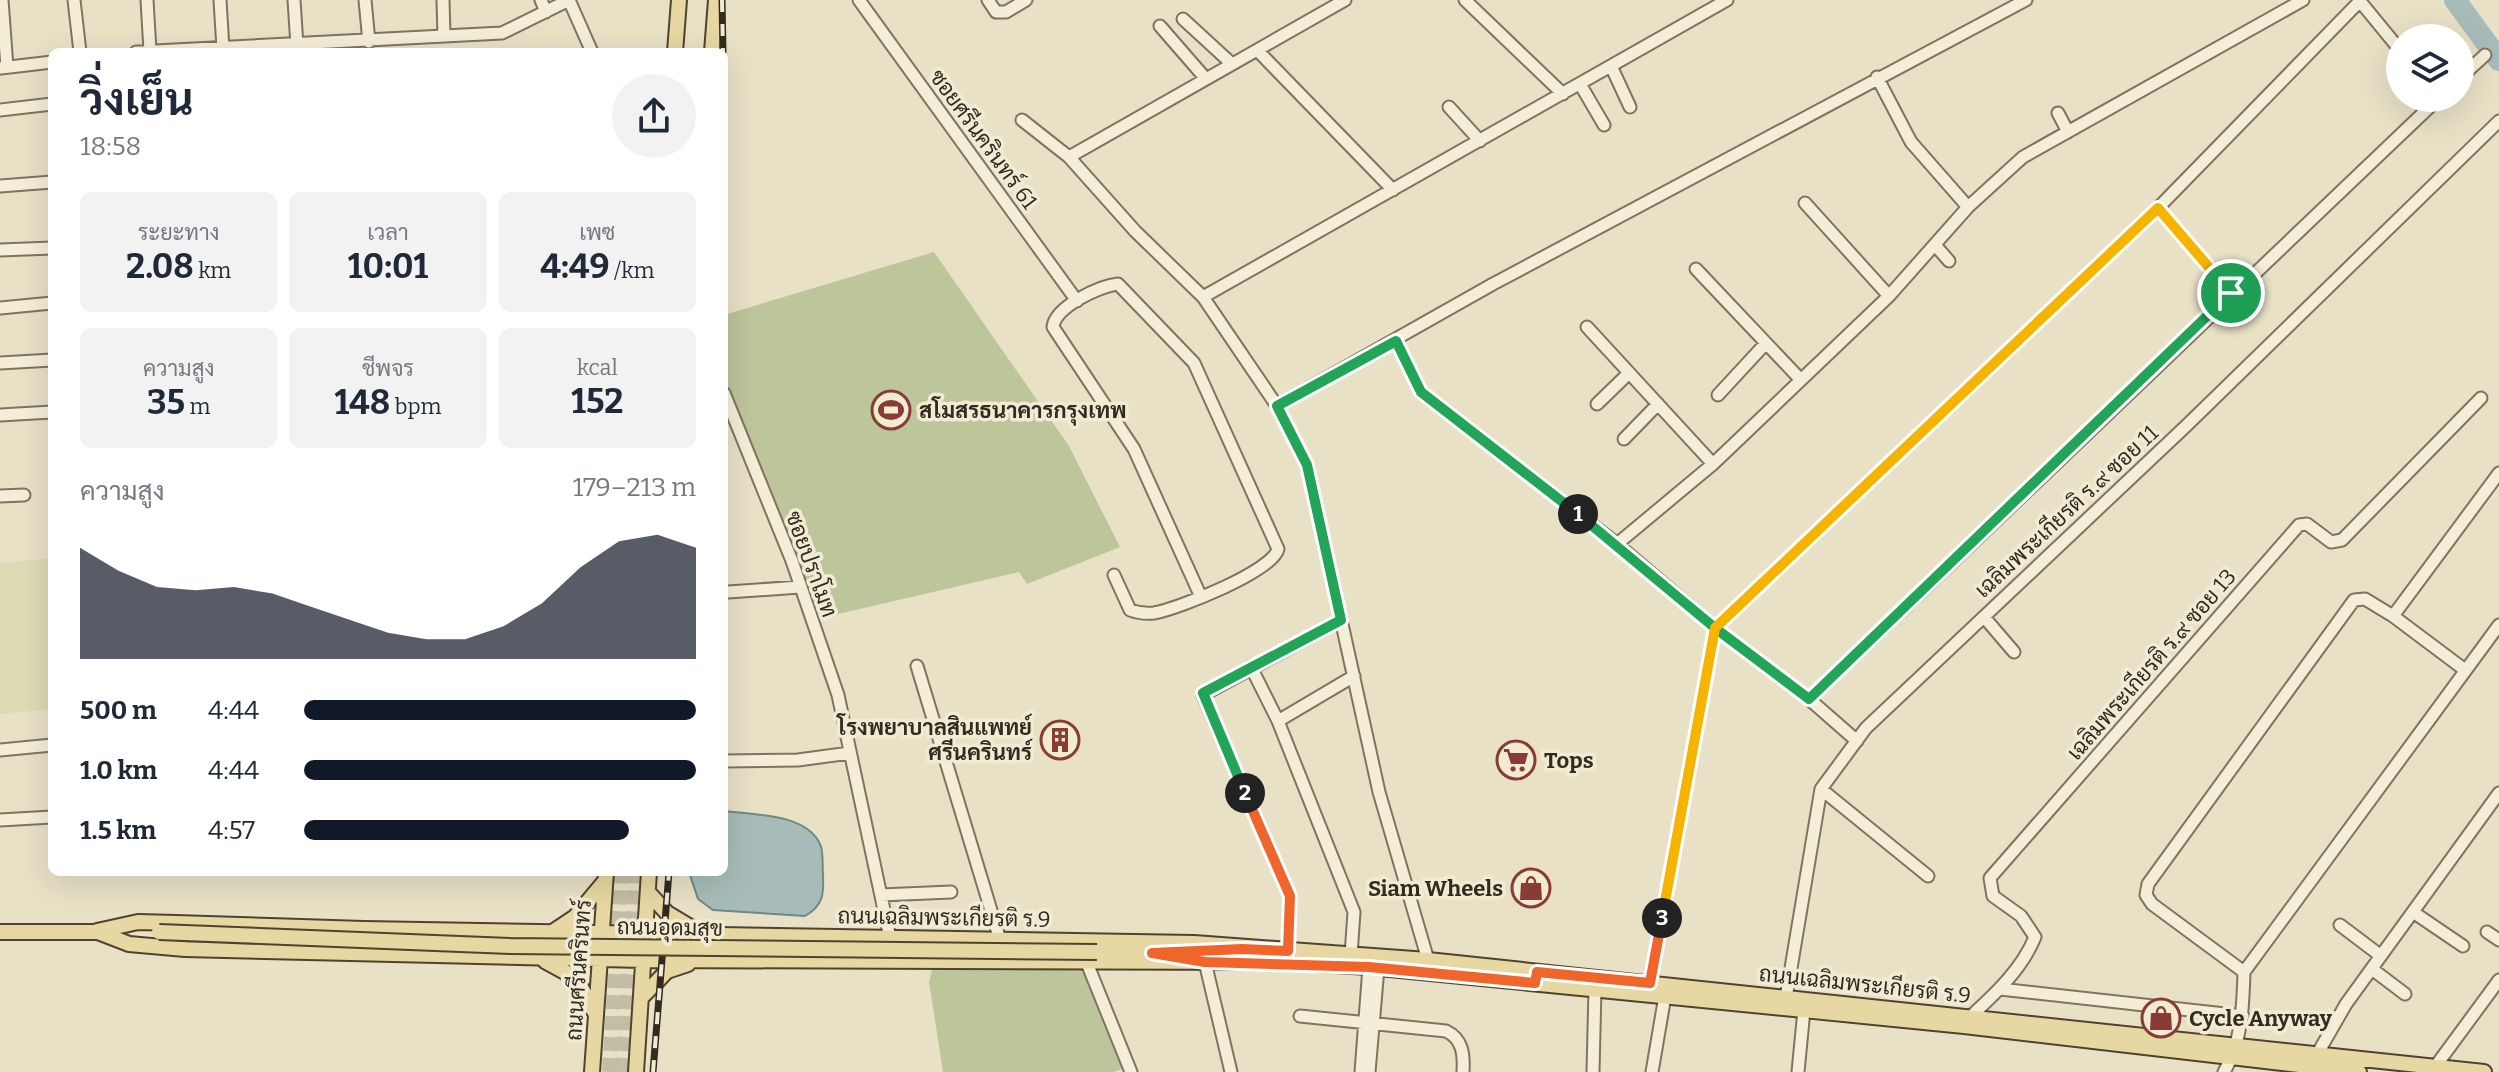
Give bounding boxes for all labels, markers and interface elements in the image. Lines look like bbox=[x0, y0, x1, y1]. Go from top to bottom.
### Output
map controls bbox=[2386, 24, 2474, 112]
button: layers bbox=[2386, 24, 2474, 112]
street label: ซอยศรีนครินทร์ 61 bbox=[924, 64, 1044, 214]
text: วิ่งเย็น bbox=[80, 74, 194, 127]
button: share bbox=[612, 74, 696, 158]
text: 18:58 bbox=[80, 131, 141, 162]
text: ระยะทาง bbox=[138, 219, 220, 246]
text: เวลา bbox=[367, 219, 409, 246]
text: เพซ bbox=[579, 219, 615, 246]
text: 2.08 bbox=[126, 246, 194, 287]
text: 10:01 bbox=[348, 246, 428, 287]
text: 4:49 bbox=[540, 246, 610, 287]
text: km bbox=[194, 257, 231, 284]
text: /km bbox=[610, 257, 654, 284]
pin bbox=[2197, 259, 2265, 327]
icon: arrive bbox=[2209, 271, 2253, 315]
text: kcal bbox=[577, 354, 618, 381]
text: ความสูง bbox=[143, 355, 214, 382]
text: ชีพจร bbox=[362, 355, 414, 382]
text: 152 bbox=[571, 381, 623, 422]
text: 35 bbox=[147, 382, 185, 423]
text: 148 bbox=[334, 382, 390, 423]
sports icon: สโมสรธนาคารกรุงเทพ bbox=[870, 389, 912, 431]
text: m bbox=[185, 393, 210, 420]
text: bpm bbox=[390, 393, 442, 420]
place label: สโมสรธนาคารกรุงเทพ bbox=[919, 396, 1127, 426]
street label: เฉลิมพระเกียรติ ร.๙ ซอย 11 bbox=[1969, 419, 2164, 603]
text: 179–213 m bbox=[573, 472, 696, 503]
text: ความสูง bbox=[80, 476, 164, 507]
pin: 1 bbox=[1558, 494, 1598, 534]
text: 1 bbox=[1573, 500, 1583, 527]
street label: ซอยปราโมท bbox=[780, 507, 844, 621]
street label: เฉลิมพระเกียรติ ร.๙ ซอย 13 bbox=[2061, 563, 2242, 765]
text: 500 m bbox=[80, 695, 157, 726]
text: 4:44 bbox=[208, 695, 259, 726]
place label: โรงพยาบาลสินแพทย์ ศรีนครินทร์ bbox=[835, 713, 1033, 766]
building icon: โรงพยาบาลสินแพทย์ ศรีนครินทร์ bbox=[1039, 719, 1081, 761]
supermarket icon: Tops bbox=[1495, 739, 1537, 781]
place label: Tops bbox=[1544, 747, 1594, 774]
text: 1.0 km bbox=[80, 755, 157, 786]
text: 4:44 bbox=[208, 755, 259, 786]
pin: 2 bbox=[1225, 773, 1265, 813]
text: 2 bbox=[1239, 779, 1251, 806]
text: 1.5 km bbox=[80, 815, 156, 846]
text: 4:57 bbox=[208, 815, 255, 846]
shop icon: Siam Wheels bbox=[1510, 867, 1552, 909]
place label: Siam Wheels bbox=[1368, 875, 1503, 902]
street label: ถนนศรีนครินทร์ bbox=[559, 898, 597, 1042]
pin: 3 bbox=[1642, 898, 1682, 938]
street label: ถนนเฉลิมพระเกียรติ ร.9 bbox=[837, 902, 1051, 933]
text: 3 bbox=[1656, 904, 1668, 931]
street label: ถนนอุดมสุข bbox=[617, 913, 723, 944]
street label: ถนนเฉลิมพระเกียรติ ร.9 bbox=[1758, 960, 1972, 1009]
shop icon: Cycle Anyway bbox=[2140, 997, 2182, 1039]
place label: Cycle Anyway bbox=[2189, 1005, 2333, 1032]

